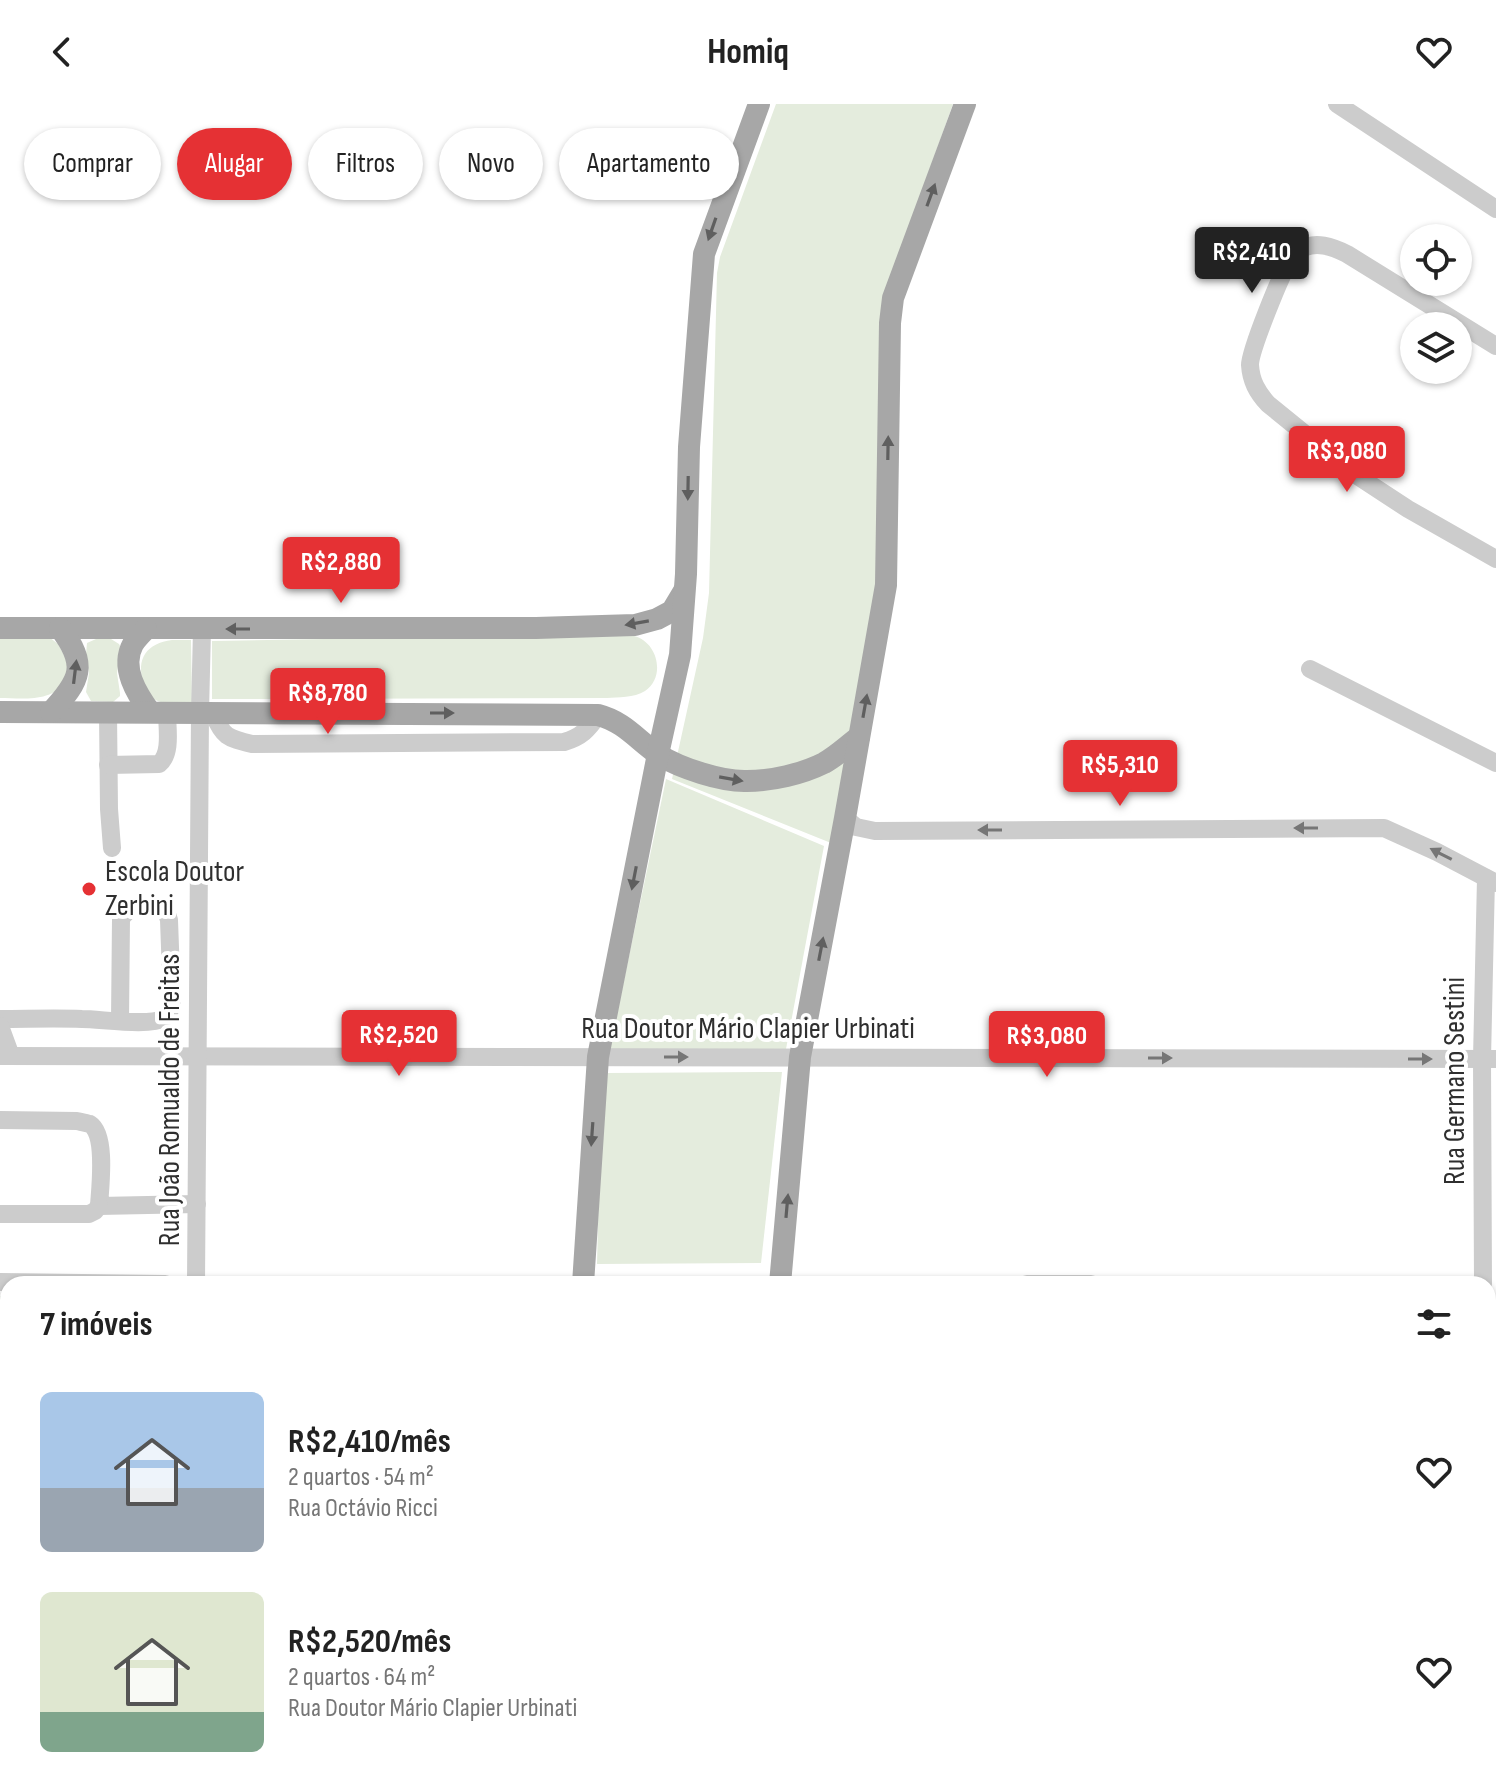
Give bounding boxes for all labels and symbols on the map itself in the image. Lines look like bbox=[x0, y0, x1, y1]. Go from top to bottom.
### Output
one-way arrow bbox=[925, 183, 938, 207]
one-way arrow bbox=[705, 218, 717, 242]
pin: R$2,410 bbox=[1178, 227, 1326, 295]
pin: R$3,080 bbox=[1273, 426, 1421, 494]
one-way arrow bbox=[882, 435, 895, 460]
one-way arrow bbox=[682, 476, 695, 501]
pin: R$2,880 bbox=[267, 537, 415, 605]
one-way arrow bbox=[625, 617, 650, 629]
one-way arrow bbox=[225, 623, 250, 635]
one-way arrow bbox=[69, 659, 82, 684]
pin: R$8,780 bbox=[254, 668, 402, 736]
one-way arrow bbox=[859, 693, 872, 718]
one-way arrow bbox=[430, 707, 455, 719]
pin: R$5,310 bbox=[1046, 740, 1194, 808]
one-way arrow bbox=[719, 774, 744, 786]
one-way arrow bbox=[1293, 822, 1318, 834]
one-way arrow bbox=[977, 824, 1002, 836]
one-way arrow bbox=[1429, 847, 1452, 861]
place label: Escola Doutor Zerbini bbox=[105, 854, 244, 924]
one-way arrow bbox=[627, 865, 639, 890]
marker: Escola Doutor Zerbini bbox=[80, 880, 98, 898]
one-way arrow bbox=[815, 936, 827, 961]
street label: Rua João Romualdo de Freitas bbox=[152, 954, 188, 1246]
street label: Rua Germano Sestini bbox=[1437, 977, 1473, 1185]
pin: R$2,520 bbox=[325, 1010, 473, 1078]
street label: Rua Doutor Mário Clapier Urbinati bbox=[581, 1011, 915, 1047]
pin: R$3,080 bbox=[973, 1011, 1121, 1079]
one-way arrow bbox=[664, 1051, 689, 1063]
one-way arrow bbox=[1148, 1052, 1173, 1064]
one-way arrow bbox=[1408, 1053, 1433, 1065]
one-way arrow bbox=[585, 1122, 598, 1147]
one-way arrow bbox=[781, 1193, 794, 1218]

